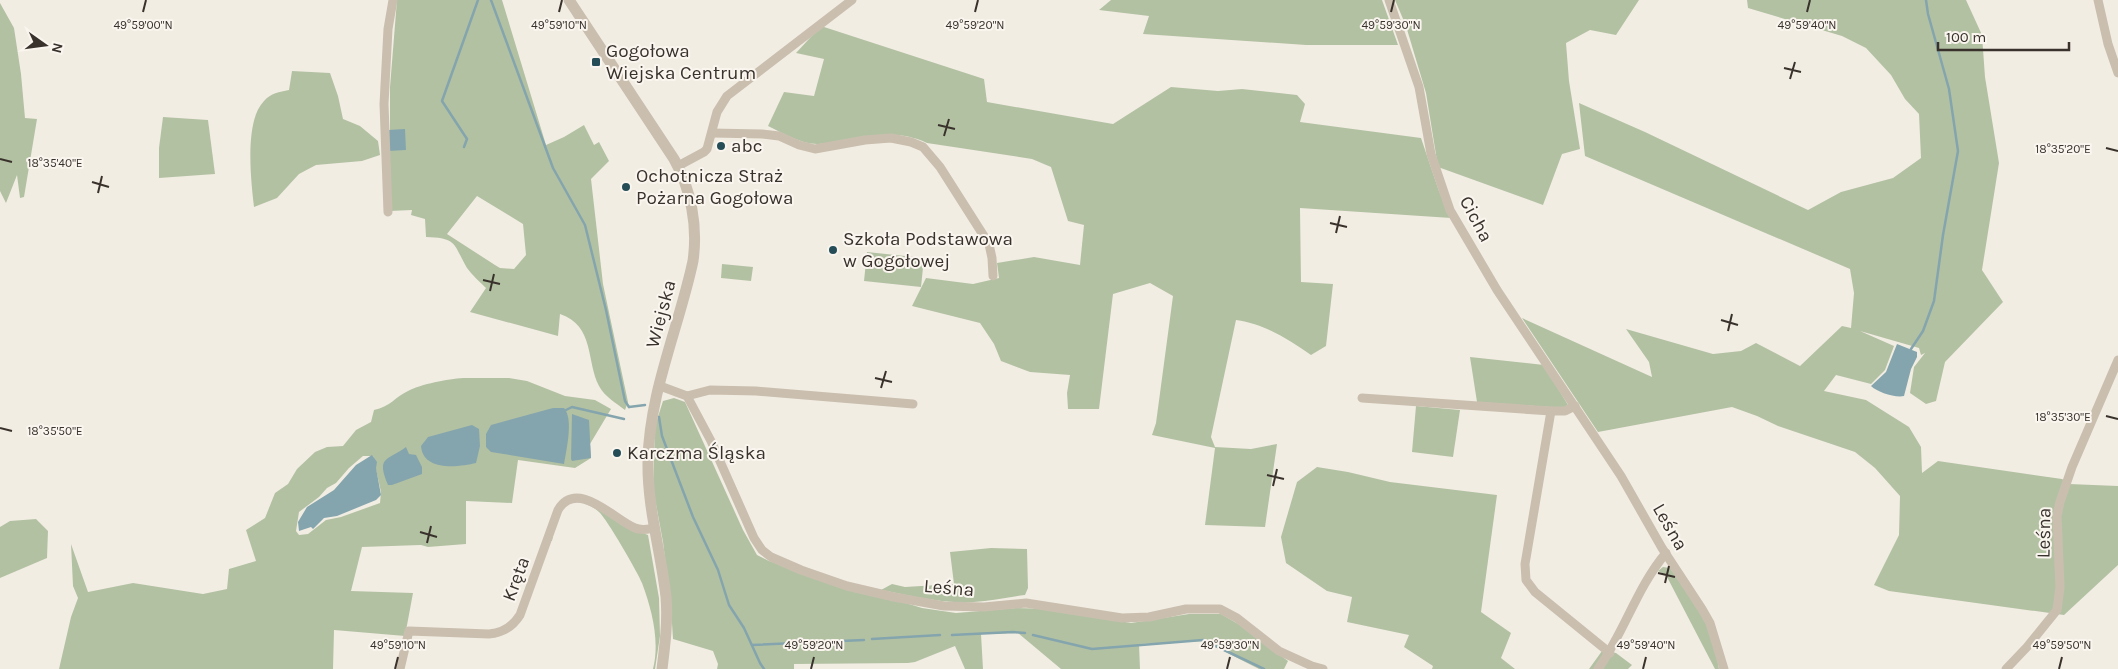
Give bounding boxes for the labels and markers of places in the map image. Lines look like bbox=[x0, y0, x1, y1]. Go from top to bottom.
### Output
place label: Gogołowa Wiejska Centrum bbox=[606, 40, 756, 84]
marker: Gogołowa Wiejska Centrum bbox=[590, 56, 602, 68]
place label: abc bbox=[731, 135, 763, 157]
marker: abc bbox=[715, 140, 727, 152]
place label: Ochotnicza Straż Pożarna Gogołowa bbox=[636, 165, 793, 209]
marker: Ochotnicza Straż Pożarna Gogołowa bbox=[620, 181, 632, 193]
place label: Szkoła Podstawowa w Gogołowej bbox=[843, 228, 1013, 272]
marker: Szkoła Podstawowa w Gogołowej bbox=[827, 244, 839, 256]
place label: Karczma Śląska bbox=[627, 441, 766, 464]
marker: Karczma Śląska bbox=[611, 447, 623, 459]

